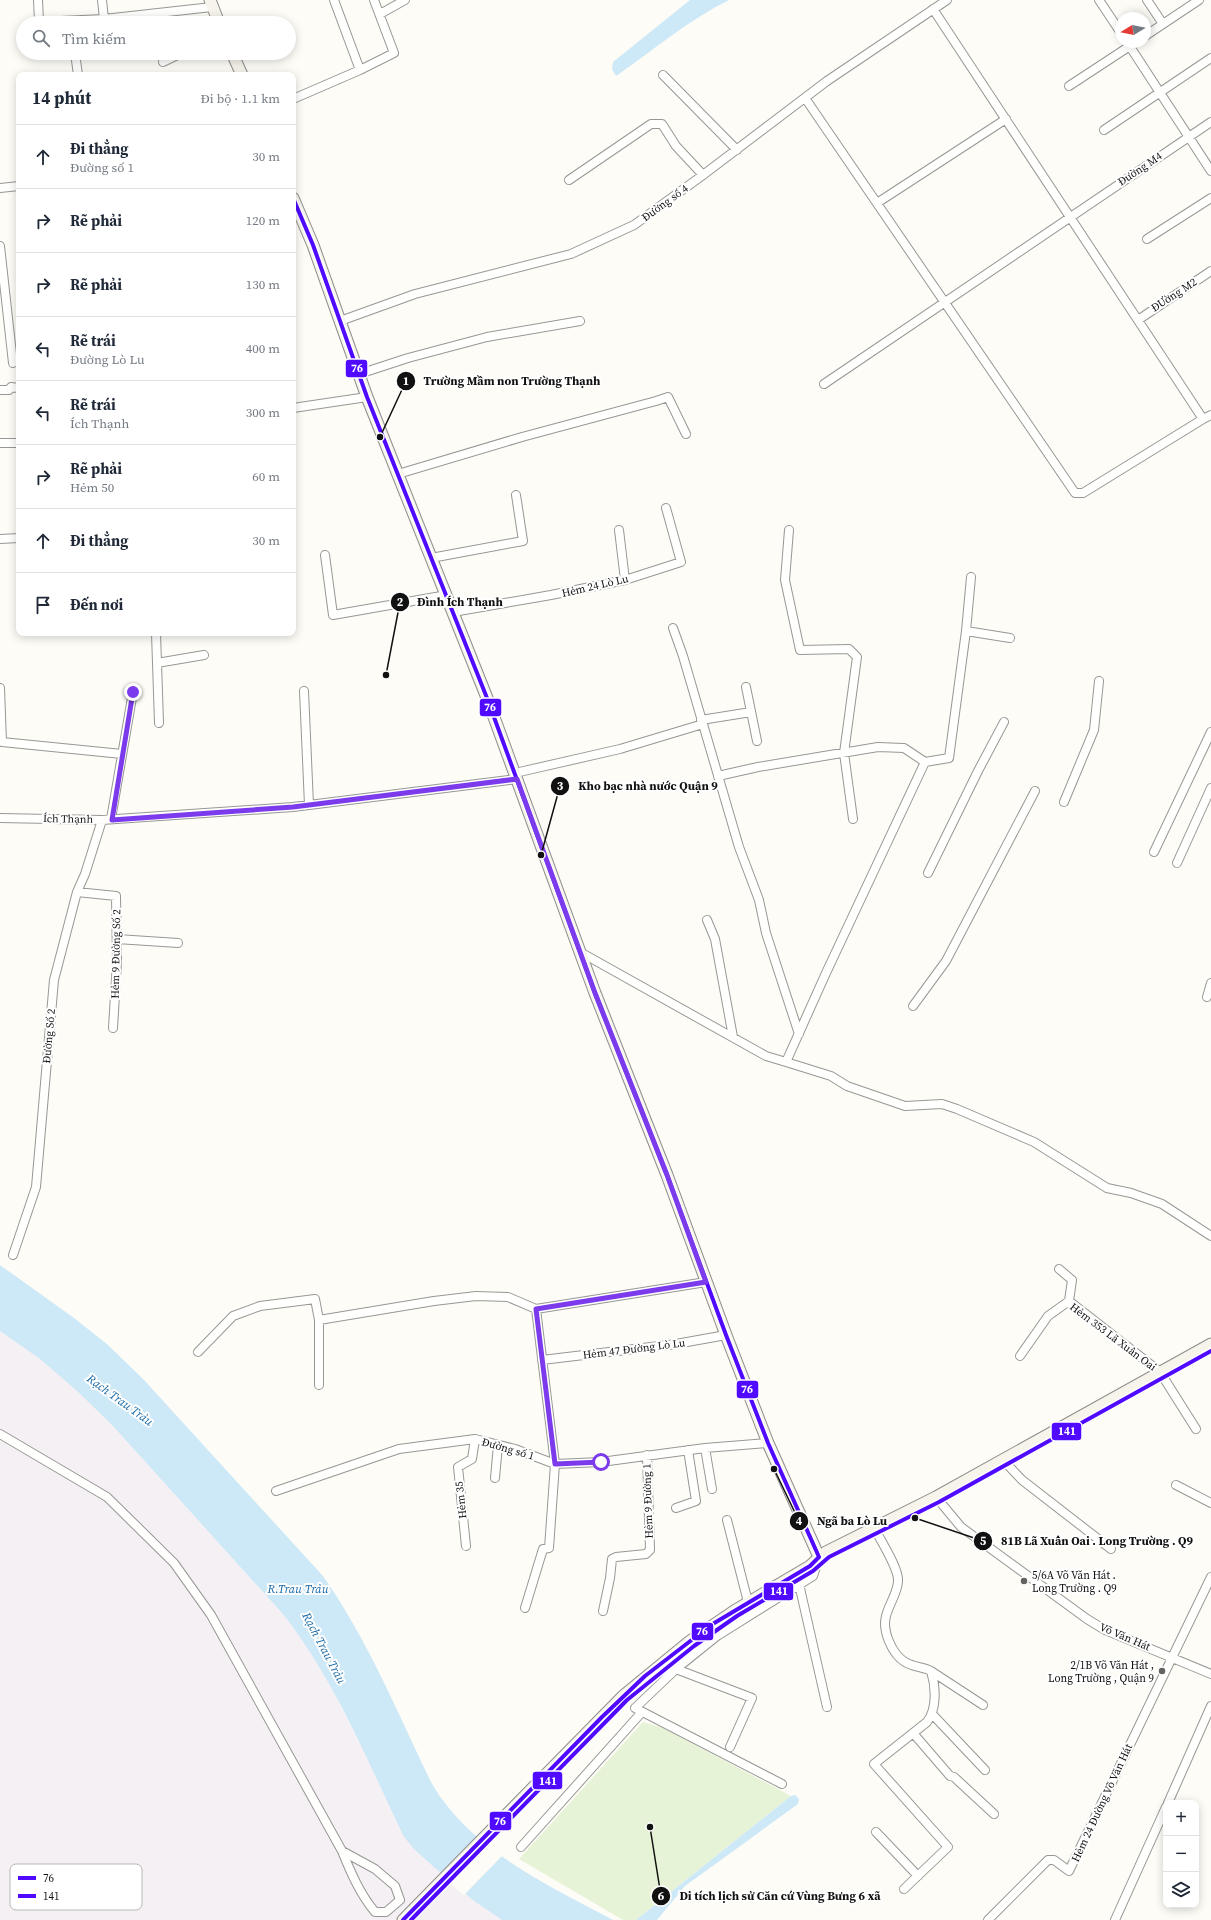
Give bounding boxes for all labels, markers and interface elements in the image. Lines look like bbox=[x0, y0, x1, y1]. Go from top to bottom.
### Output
north arrow bbox=[1115, 12, 1151, 48]
search box bbox=[16, 16, 296, 60]
icon: search bbox=[30, 27, 52, 49]
text: Tìm kiếm bbox=[62, 28, 126, 49]
text: 14 phút bbox=[32, 86, 91, 110]
text: Đi bộ · 1.1 km bbox=[201, 90, 280, 107]
text: Đi thẳng bbox=[70, 138, 128, 159]
icon: ahead bbox=[32, 146, 54, 168]
text: 30 m bbox=[252, 148, 280, 165]
street label: Đường M4 bbox=[1115, 148, 1166, 189]
text: Đường số 1 bbox=[70, 159, 134, 176]
street label: Đường số 4 bbox=[639, 181, 692, 225]
icon: right bbox=[32, 210, 54, 232]
text: Rẽ phải bbox=[70, 210, 122, 231]
text: 120 m bbox=[246, 212, 280, 229]
icon: right bbox=[32, 274, 54, 296]
text: Rẽ phải bbox=[70, 274, 122, 295]
street label: ĐƯờng M2 bbox=[1148, 274, 1200, 315]
text: 130 m bbox=[246, 276, 280, 293]
text: Rẽ trái bbox=[70, 330, 116, 351]
icon: left bbox=[32, 338, 54, 360]
text: 400 m bbox=[246, 340, 280, 357]
text: Đường Lò Lu bbox=[70, 351, 145, 368]
line badge: 76 bbox=[345, 359, 368, 378]
text: 76 bbox=[351, 361, 363, 376]
callout: Trường Mầm non Trường Thạnh bbox=[396, 369, 609, 393]
text: 1 bbox=[403, 373, 409, 389]
text: Trường Mầm non Trường Thạnh bbox=[424, 373, 601, 389]
text: Rẽ trái bbox=[70, 394, 116, 415]
icon: left bbox=[32, 402, 54, 424]
text: 300 m bbox=[246, 404, 280, 421]
text: Ích Thạnh bbox=[70, 415, 129, 432]
text: Rẽ phải bbox=[70, 458, 122, 479]
icon: right bbox=[32, 466, 54, 488]
text: 60 m bbox=[252, 468, 280, 485]
text: Hẻm 50 bbox=[70, 479, 114, 496]
icon: ahead bbox=[32, 530, 54, 552]
text: Đi thẳng bbox=[70, 530, 128, 551]
text: 30 m bbox=[252, 532, 280, 549]
street label: Hẻm 24 Lò Lu bbox=[560, 571, 630, 601]
callout: Đình Ích Thạnh bbox=[390, 590, 511, 614]
icon: arrive bbox=[32, 594, 54, 616]
text: Đến nơi bbox=[70, 594, 123, 615]
text: 2 bbox=[397, 594, 404, 610]
text: Đình Ích Thạnh bbox=[417, 594, 503, 610]
route end bbox=[124, 683, 142, 701]
line badge: 76 bbox=[479, 698, 502, 717]
text: 76 bbox=[484, 700, 496, 715]
callout: Kho bạc nhà nước Quận 9 bbox=[550, 774, 726, 798]
text: 3 bbox=[557, 778, 564, 794]
text: Kho bạc nhà nước Quận 9 bbox=[578, 778, 718, 794]
street label: Ích Thạnh bbox=[43, 811, 94, 827]
street label: Hẻm 9 Đường Số 2 bbox=[108, 909, 124, 999]
street label: Đường Số 2 bbox=[39, 1007, 59, 1064]
street label: Hẻm 353 Lã Xuân Oai bbox=[1067, 1299, 1159, 1375]
street label: Hẻm 47 Đường Lò Lu bbox=[582, 1335, 687, 1363]
water label: Rạch Trau Trảu bbox=[83, 1370, 157, 1430]
line badge: 76 bbox=[736, 1380, 759, 1399]
text: 76 bbox=[741, 1382, 753, 1397]
line badge: 141 bbox=[1051, 1422, 1082, 1441]
text: 141 bbox=[1058, 1424, 1076, 1439]
street label: Đường số 1 bbox=[480, 1434, 536, 1464]
route start bbox=[592, 1453, 610, 1471]
street label: Hẻm 9 Đường 1 bbox=[639, 1463, 657, 1539]
street label: Hẻm 35 bbox=[452, 1480, 470, 1519]
callout: Ngã ba Lò Lu bbox=[789, 1509, 895, 1533]
text: 4 bbox=[796, 1513, 803, 1529]
text: Ngã ba Lò Lu bbox=[817, 1513, 888, 1529]
callout: 81B Lã Xuân Oai . Long Trường . Q9 bbox=[973, 1529, 1202, 1553]
text: 5 bbox=[980, 1533, 987, 1549]
text: 81B Lã Xuân Oai . Long Trường . Q9 bbox=[1001, 1533, 1194, 1549]
place label: 5/6A Võ Văn Hát . Long Trường . Q9 bbox=[1032, 1568, 1117, 1596]
marker: 5/6A Võ Văn Hát . Long Trường . Q9 bbox=[1019, 1576, 1029, 1586]
water label: R.Trau Trảu bbox=[266, 1581, 329, 1597]
line badge: 141 bbox=[763, 1582, 794, 1601]
text: 141 bbox=[770, 1584, 788, 1599]
water label: Rạch Trau Trảu bbox=[298, 1609, 350, 1686]
street label: Võ Văn Hát bbox=[1097, 1620, 1153, 1655]
line badge: 76 bbox=[691, 1622, 714, 1641]
text: 76 bbox=[696, 1624, 708, 1639]
place label: 2/1B Võ Văn Hát , Long Trường , Quận 9 bbox=[1048, 1658, 1154, 1686]
marker: 2/1B Võ Văn Hát , Long Trường , Quận 9 bbox=[1157, 1666, 1167, 1676]
street label: Hẻm 24 Đường Võ Văn Hát bbox=[1068, 1741, 1136, 1865]
line badge: 141 bbox=[532, 1771, 563, 1790]
text: 141 bbox=[539, 1774, 557, 1789]
map controls bbox=[1163, 1800, 1199, 1908]
button: + bbox=[1163, 1800, 1199, 1836]
line badge: 76 bbox=[489, 1811, 512, 1831]
text: 76 bbox=[494, 1814, 506, 1829]
button: − bbox=[1163, 1836, 1199, 1872]
legend bbox=[10, 1864, 142, 1910]
text: 76 bbox=[43, 1871, 54, 1886]
button: layers bbox=[1163, 1872, 1199, 1908]
callout: Di tích lịch sử Căn cứ Vùng Bưng 6 xã bbox=[651, 1884, 889, 1908]
text: 6 bbox=[658, 1888, 665, 1904]
text: Di tích lịch sử Căn cứ Vùng Bưng 6 xã bbox=[679, 1888, 881, 1904]
text: 141 bbox=[43, 1889, 60, 1904]

